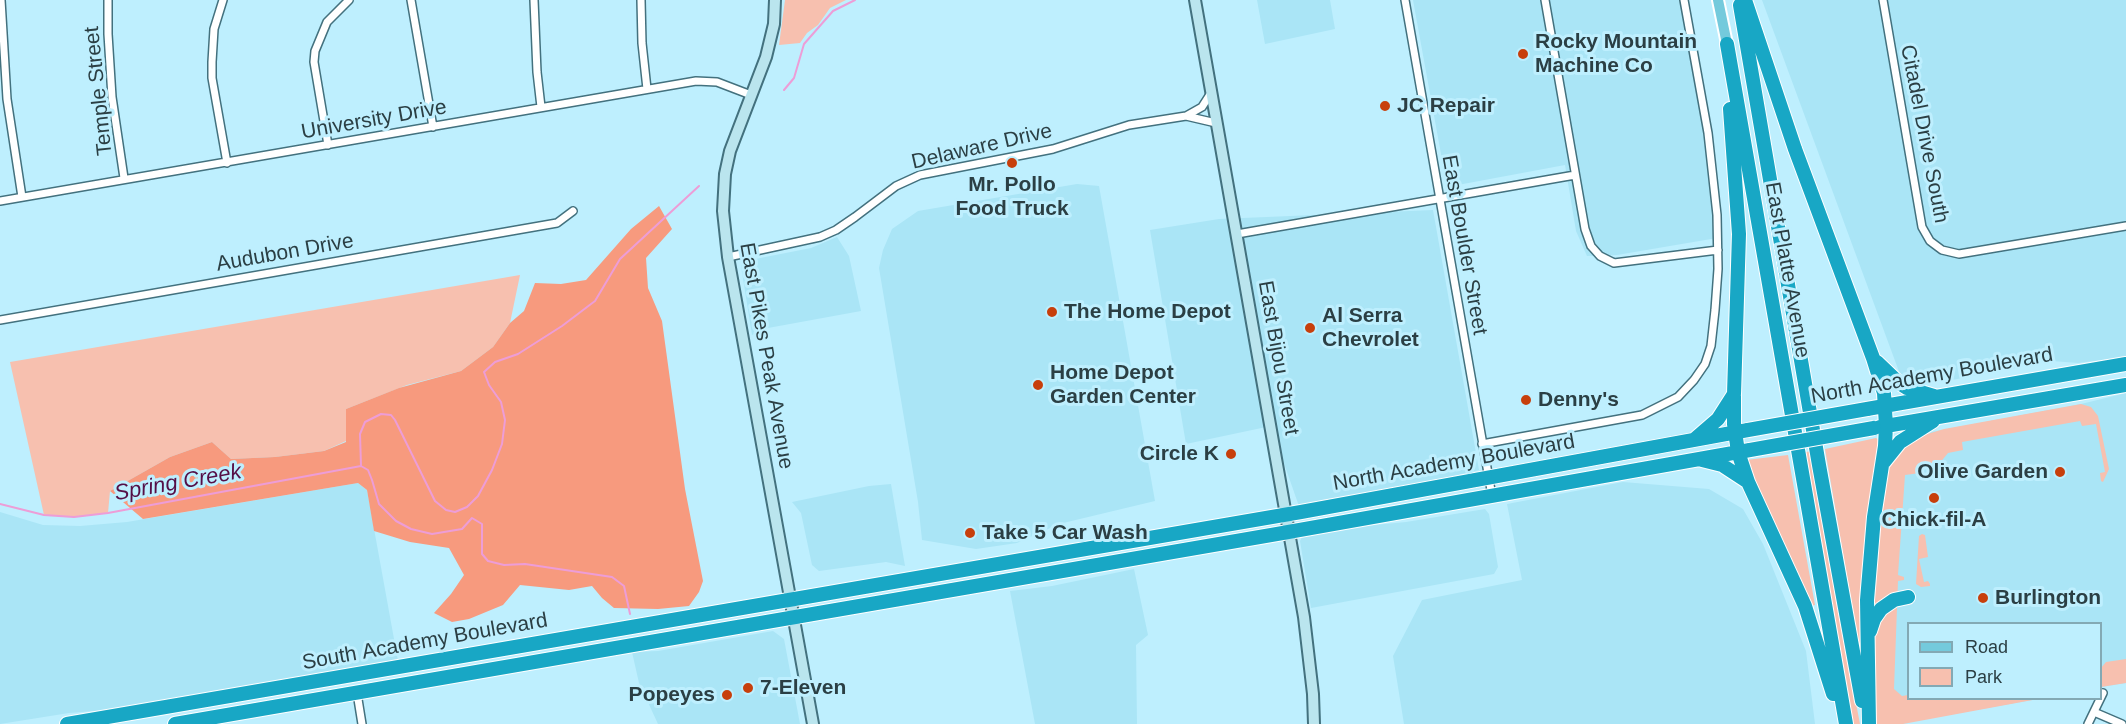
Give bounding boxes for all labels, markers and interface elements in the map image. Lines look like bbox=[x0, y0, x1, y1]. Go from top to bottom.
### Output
street label: Temple Street bbox=[80, 25, 118, 157]
place label: Rocky Mountain Machine Co bbox=[1535, 29, 1697, 79]
street label: Citadel Drive South bbox=[1894, 43, 1954, 225]
marker: Rocky Mountain Machine Co bbox=[1516, 47, 1530, 61]
place label: JC Repair bbox=[1397, 93, 1495, 119]
street label: University Drive bbox=[299, 95, 449, 145]
marker: JC Repair bbox=[1378, 99, 1392, 113]
street label: Delaware Drive bbox=[909, 119, 1055, 175]
street label: East Boulder Street bbox=[1436, 153, 1492, 337]
marker: Mr. Pollo Food Truck bbox=[1005, 156, 1019, 170]
place label: Mr. Pollo Food Truck bbox=[955, 172, 1069, 222]
street label: East Platte Avenue bbox=[1759, 180, 1815, 360]
street label: Audubon Drive bbox=[214, 229, 356, 277]
street label: East Pikes Peak Avenue bbox=[734, 241, 798, 471]
street label: East Bijou Street bbox=[1252, 279, 1304, 437]
place label: The Home Depot bbox=[1064, 299, 1231, 325]
place label: Al Serra Chevrolet bbox=[1322, 303, 1419, 353]
marker: The Home Depot bbox=[1045, 305, 1059, 319]
marker: Al Serra Chevrolet bbox=[1303, 321, 1317, 335]
street label: North Academy Boulevard bbox=[1809, 342, 2055, 410]
place label: Home Depot Garden Center bbox=[1050, 360, 1196, 410]
marker: Home Depot Garden Center bbox=[1031, 378, 1045, 392]
place label: Denny's bbox=[1538, 387, 1619, 413]
marker: Denny's bbox=[1519, 393, 1533, 407]
street label: North Academy Boulevard bbox=[1331, 429, 1577, 497]
place label: Circle K bbox=[1140, 441, 1219, 467]
marker: Circle K bbox=[1224, 447, 1238, 461]
water label: Spring Creek bbox=[112, 459, 244, 507]
place label: Olive Garden bbox=[1917, 459, 2048, 485]
marker: Olive Garden bbox=[2053, 465, 2067, 479]
marker: Chick-fil-A bbox=[1927, 491, 1941, 505]
place label: Chick-fil-A bbox=[1882, 507, 1986, 533]
place label: Take 5 Car Wash bbox=[982, 520, 1148, 546]
marker: Take 5 Car Wash bbox=[963, 526, 977, 540]
place label: Burlington bbox=[1995, 585, 2101, 611]
marker: Burlington bbox=[1976, 591, 1990, 605]
street label: South Academy Boulevard bbox=[300, 608, 550, 676]
legend bbox=[1907, 622, 2102, 700]
text: Road bbox=[1965, 637, 2008, 657]
text: Park bbox=[1965, 667, 2002, 687]
place label: 7-Eleven bbox=[760, 675, 846, 701]
marker: 7-Eleven bbox=[741, 681, 755, 695]
place label: Popeyes bbox=[629, 682, 715, 708]
marker: Popeyes bbox=[720, 688, 734, 702]

